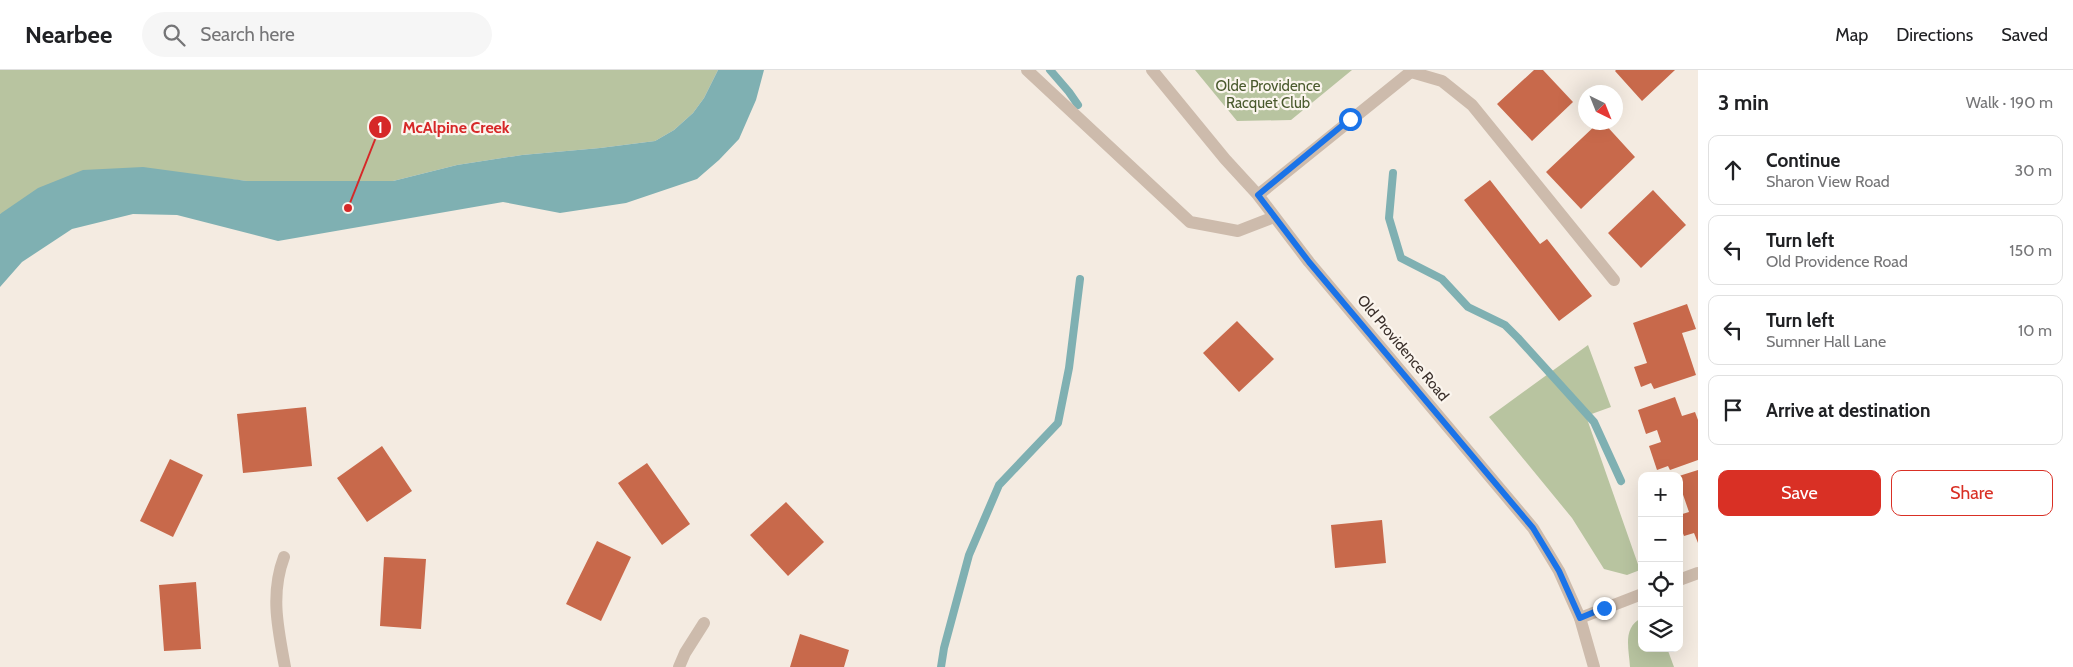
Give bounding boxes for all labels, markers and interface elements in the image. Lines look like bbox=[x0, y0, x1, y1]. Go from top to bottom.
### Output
search box bbox=[142, 12, 492, 57]
text: Nearbee bbox=[25, 20, 112, 49]
icon: search bbox=[160, 21, 188, 49]
text: Search here bbox=[200, 23, 295, 46]
text: Map bbox=[1835, 24, 1868, 46]
text: Directions bbox=[1896, 24, 1973, 46]
text: Saved bbox=[2001, 24, 2048, 46]
park label: Olde Providence Racquet Club bbox=[1216, 77, 1321, 112]
north arrow bbox=[1578, 85, 1623, 130]
text: 3 min bbox=[1718, 90, 1769, 115]
text: Walk · 190 m bbox=[1966, 93, 2053, 112]
route start bbox=[1339, 108, 1362, 131]
callout: McAlpine Creek bbox=[368, 112, 520, 143]
text: McAlpine Creek bbox=[402, 118, 510, 137]
text: 1 bbox=[377, 119, 383, 137]
text: Continue bbox=[1766, 149, 1840, 172]
icon: ahead bbox=[1719, 156, 1747, 184]
text: 30 m bbox=[2015, 161, 2052, 180]
text: Sharon View Road bbox=[1766, 172, 1890, 191]
text: Turn left bbox=[1766, 229, 1834, 252]
icon: left bbox=[1719, 236, 1747, 264]
text: 150 m bbox=[2009, 241, 2052, 260]
text: Old Providence Road bbox=[1766, 252, 1908, 271]
street label: Old Providence Road bbox=[1353, 291, 1453, 405]
text: Turn left bbox=[1766, 309, 1834, 332]
icon: left bbox=[1719, 316, 1747, 344]
text: 10 m bbox=[2018, 321, 2052, 340]
text: Sumner Hall Lane bbox=[1766, 332, 1886, 351]
icon: arrive bbox=[1719, 396, 1747, 424]
text: Arrive at destination bbox=[1766, 399, 1930, 422]
button: Save bbox=[1718, 470, 1881, 516]
button: Share bbox=[1891, 470, 2053, 516]
map controls bbox=[1638, 472, 1683, 652]
button: + bbox=[1638, 472, 1683, 517]
button: − bbox=[1638, 517, 1683, 562]
button: locate bbox=[1638, 562, 1683, 607]
route end bbox=[1593, 597, 1616, 620]
button: layers bbox=[1638, 607, 1683, 652]

